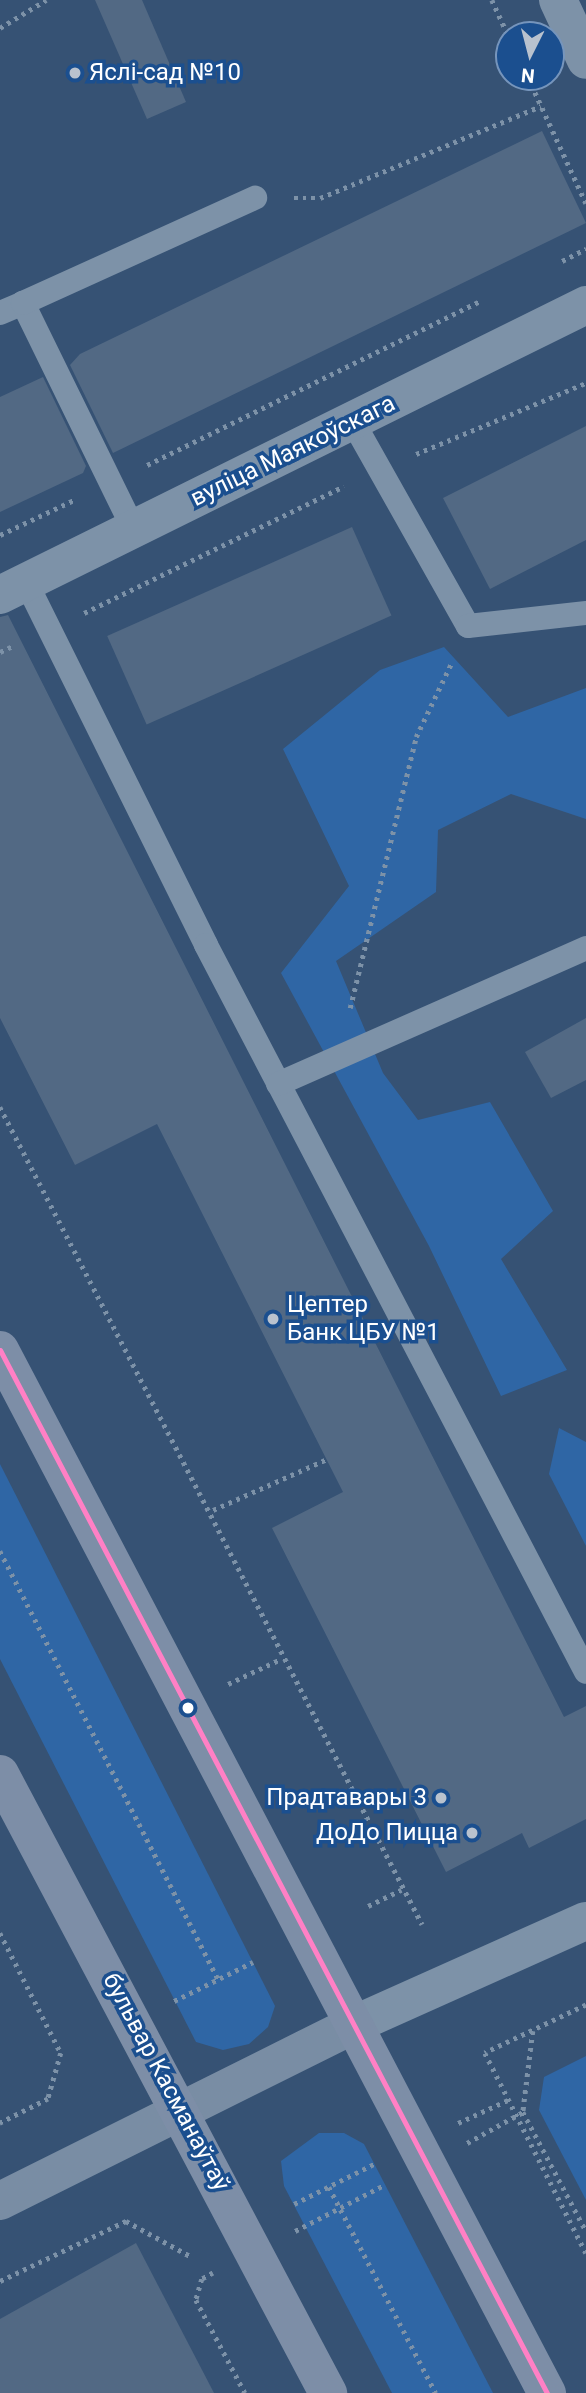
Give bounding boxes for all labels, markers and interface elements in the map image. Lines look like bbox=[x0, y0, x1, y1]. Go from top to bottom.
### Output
north arrow bbox=[495, 21, 565, 91]
place label: Яслі-сад №10 bbox=[89, 59, 241, 87]
text: N bbox=[520, 63, 536, 88]
marker: Яслі-сад №10 bbox=[67, 65, 83, 81]
street label: вуліца Маякоўскага bbox=[186, 389, 400, 513]
place label: Цептер Банк ЦБУ №1 bbox=[287, 1291, 440, 1347]
marker: Цептер Банк ЦБУ №1 bbox=[265, 1311, 281, 1327]
unlabelled marker bbox=[181, 1701, 195, 1715]
place label: Прадтавары 3 bbox=[266, 1784, 427, 1812]
marker: Прадтавары 3 bbox=[433, 1790, 449, 1806]
place label: ДоДо Пицца bbox=[316, 1819, 458, 1847]
marker: ДоДо Пицца bbox=[464, 1825, 480, 1841]
street label: бульвар Касманаўтаў bbox=[96, 1968, 236, 2196]

